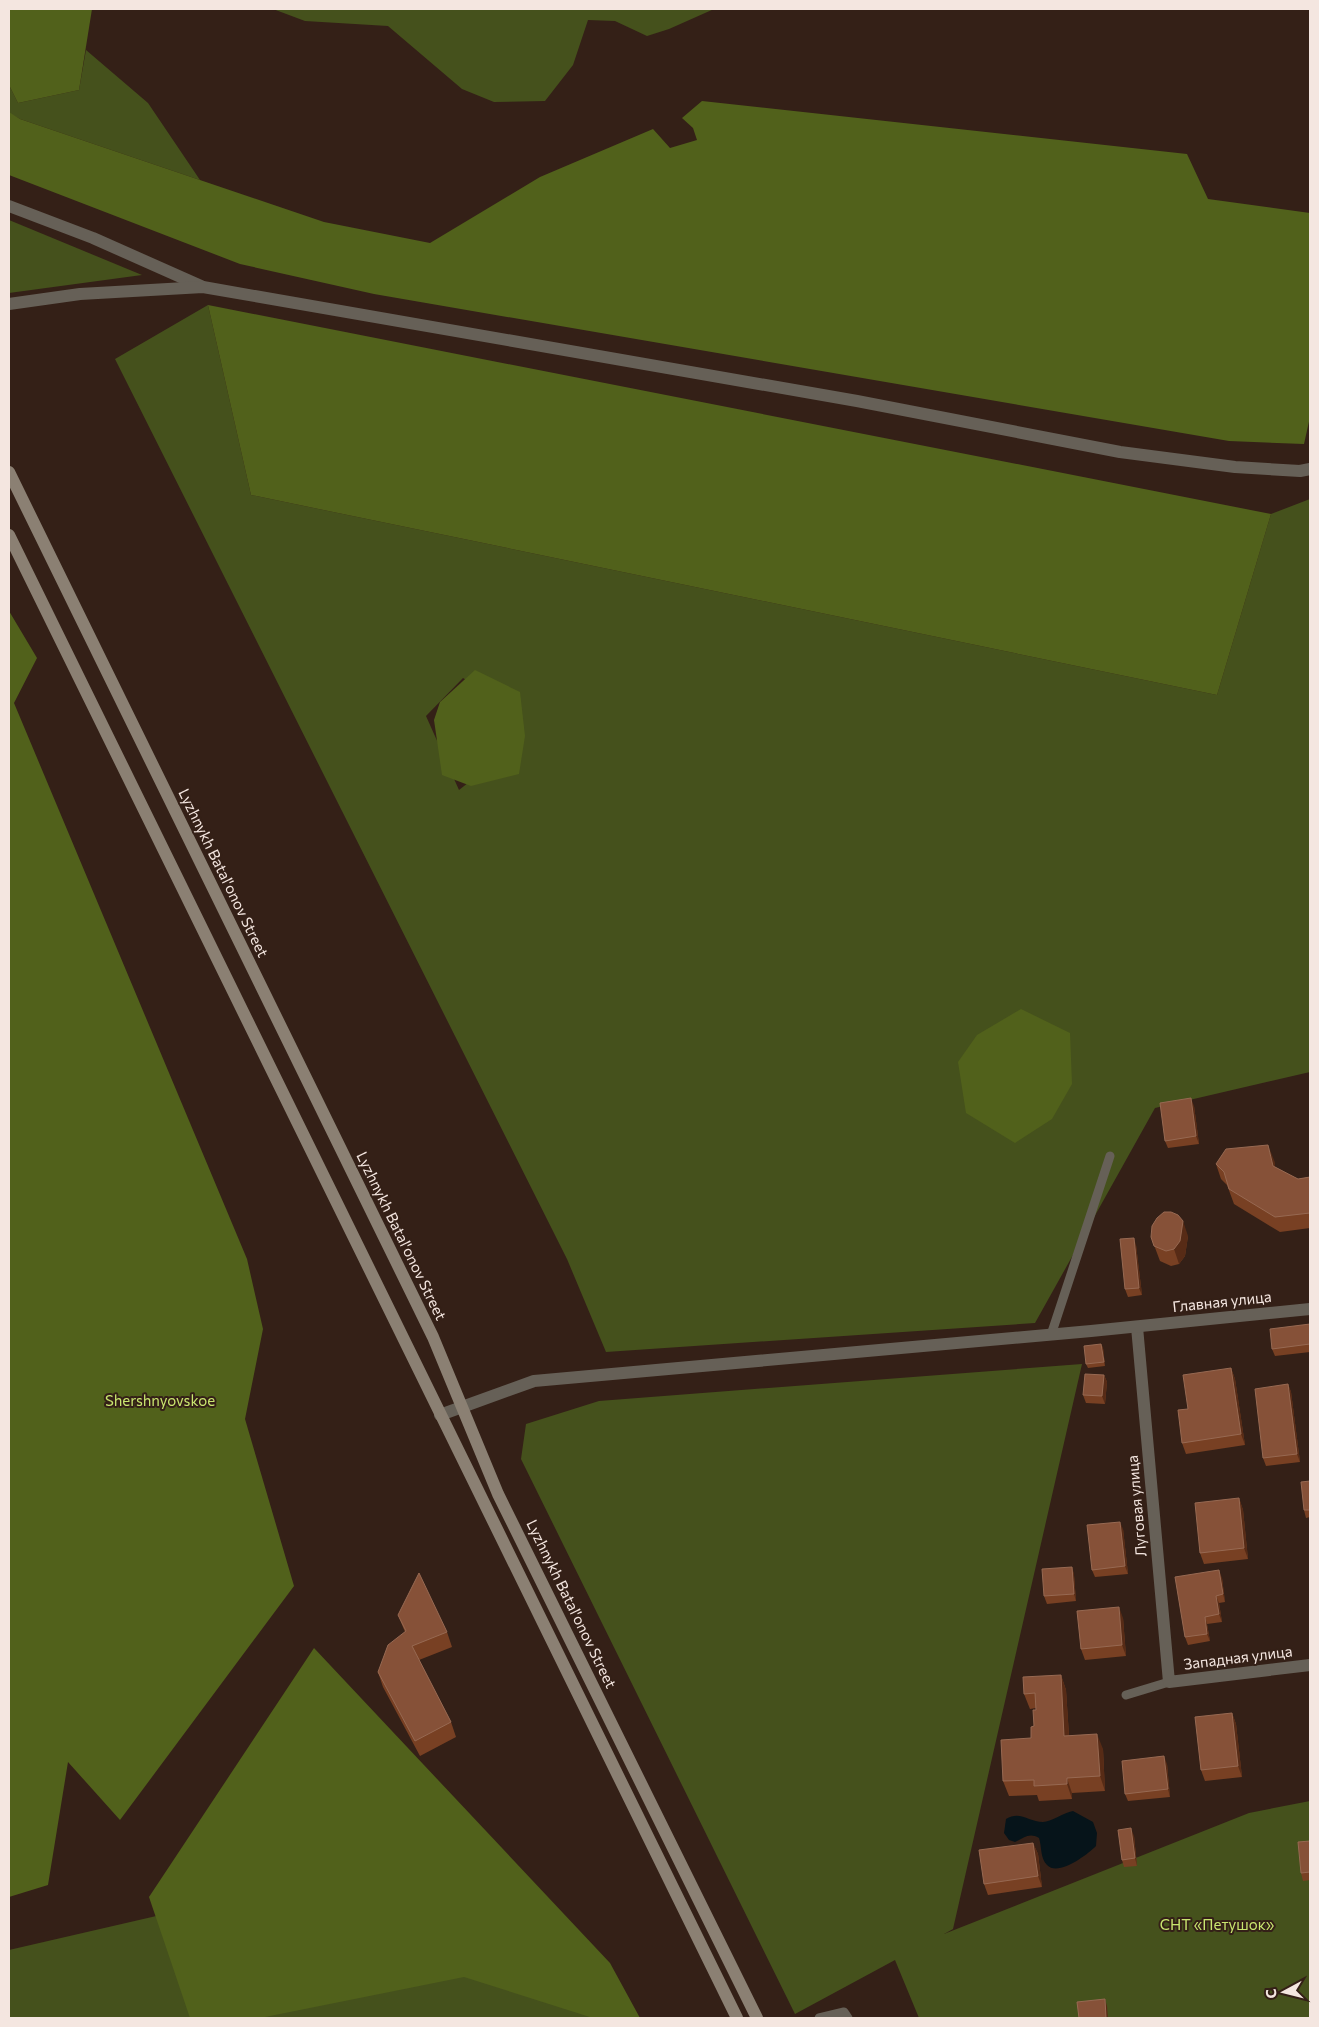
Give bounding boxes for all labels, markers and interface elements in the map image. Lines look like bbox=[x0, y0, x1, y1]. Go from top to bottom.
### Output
street label: Lyzhnykh Batal'onov Street bbox=[175, 785, 273, 960]
street label: Lyzhnykh Batal'onov Street bbox=[353, 1148, 451, 1323]
street label: Главная улица bbox=[1171, 1287, 1272, 1315]
park label: Shershnyovskoe bbox=[105, 1391, 215, 1409]
street label: Луговая улица bbox=[1123, 1454, 1149, 1558]
street label: Lyzhnykh Batal'onov Street bbox=[523, 1516, 621, 1691]
street label: Западная улица bbox=[1182, 1641, 1293, 1673]
park label: СНТ «Петушок» bbox=[1160, 1915, 1275, 1933]
north arrow bbox=[1259, 1967, 1309, 2017]
text: С bbox=[1262, 1988, 1280, 1999]

